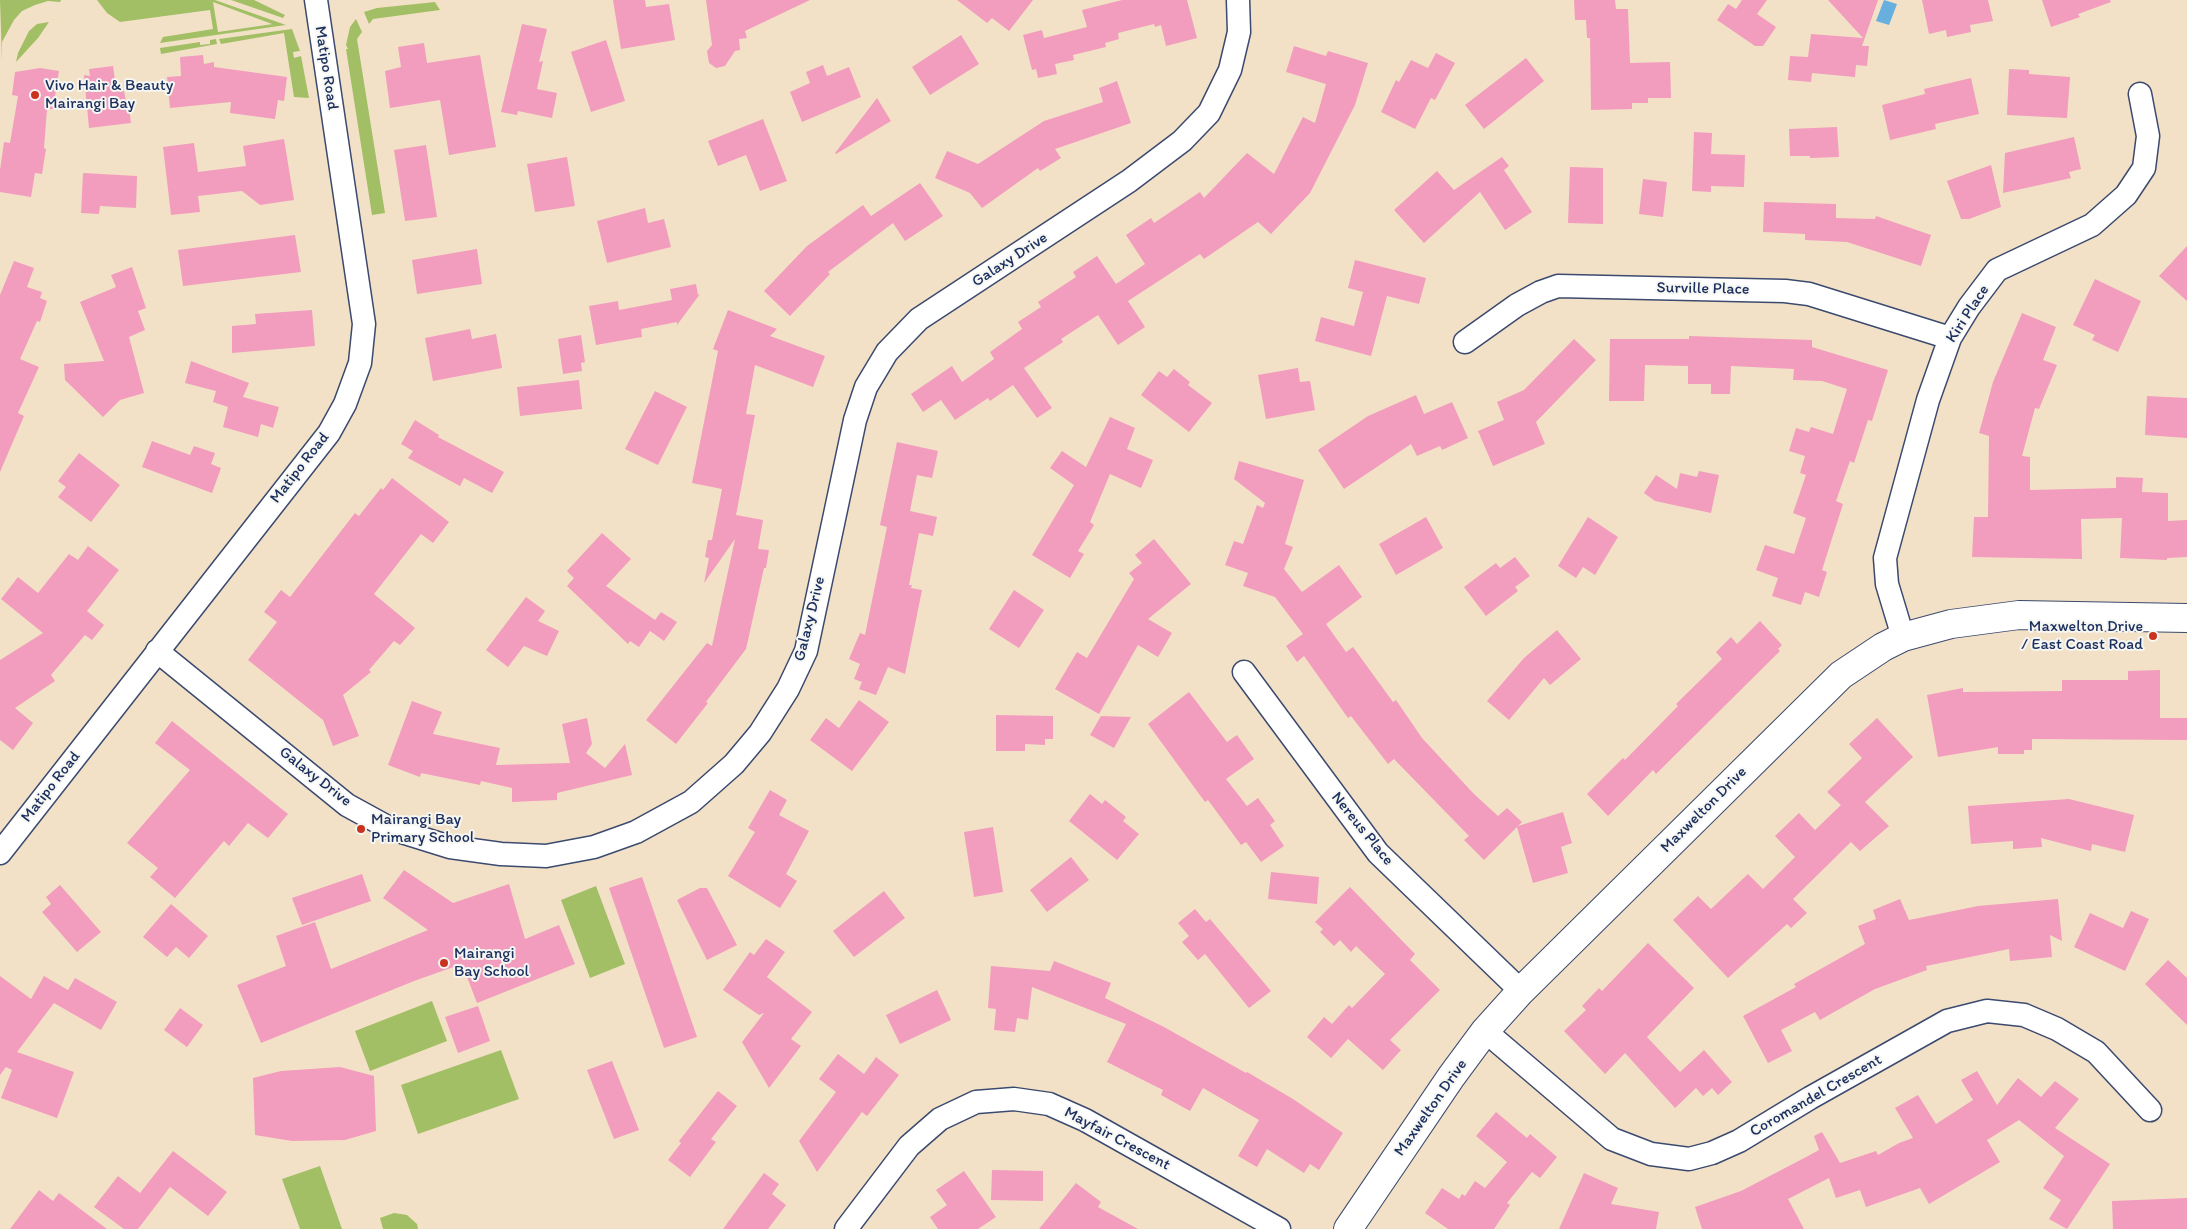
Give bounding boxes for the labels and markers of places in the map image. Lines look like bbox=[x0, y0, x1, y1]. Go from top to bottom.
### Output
place label: Vivo Hair & Beauty Mairangi Bay bbox=[45, 76, 173, 114]
marker: Vivo Hair & Beauty Mairangi Bay bbox=[29, 89, 41, 101]
place label: Maxwelton Drive / East Coast Road bbox=[2021, 617, 2143, 655]
marker: Maxwelton Drive / East Coast Road bbox=[2147, 630, 2159, 642]
place label: Mairangi Bay Primary School bbox=[371, 810, 474, 848]
marker: Mairangi Bay Primary School bbox=[355, 823, 367, 835]
place label: Mairangi Bay School bbox=[454, 944, 529, 982]
marker: Mairangi Bay School bbox=[438, 957, 450, 969]

